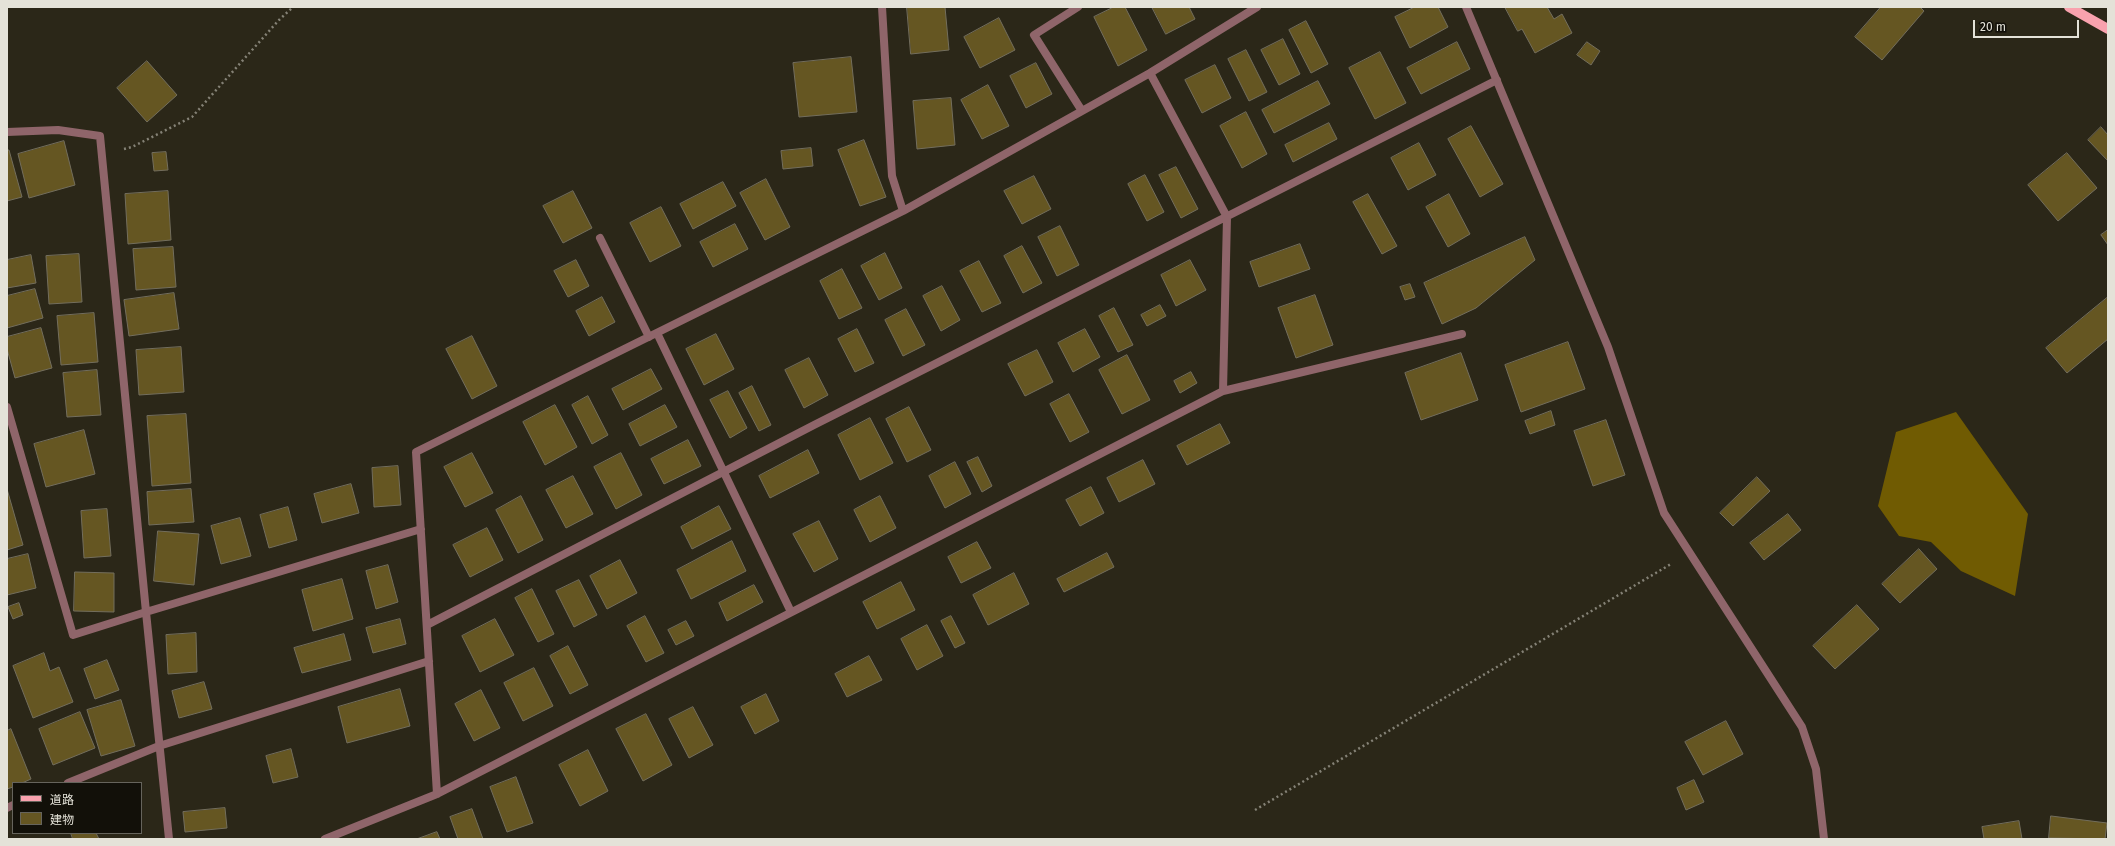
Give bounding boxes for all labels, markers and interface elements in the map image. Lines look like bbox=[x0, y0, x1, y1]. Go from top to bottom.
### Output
scale bar bbox=[1975, 12, 2081, 38]
text: 20 m bbox=[1980, 20, 2006, 34]
legend bbox=[12, 782, 142, 834]
text: 道路 bbox=[50, 793, 74, 807]
text: 建物 bbox=[50, 813, 74, 827]

